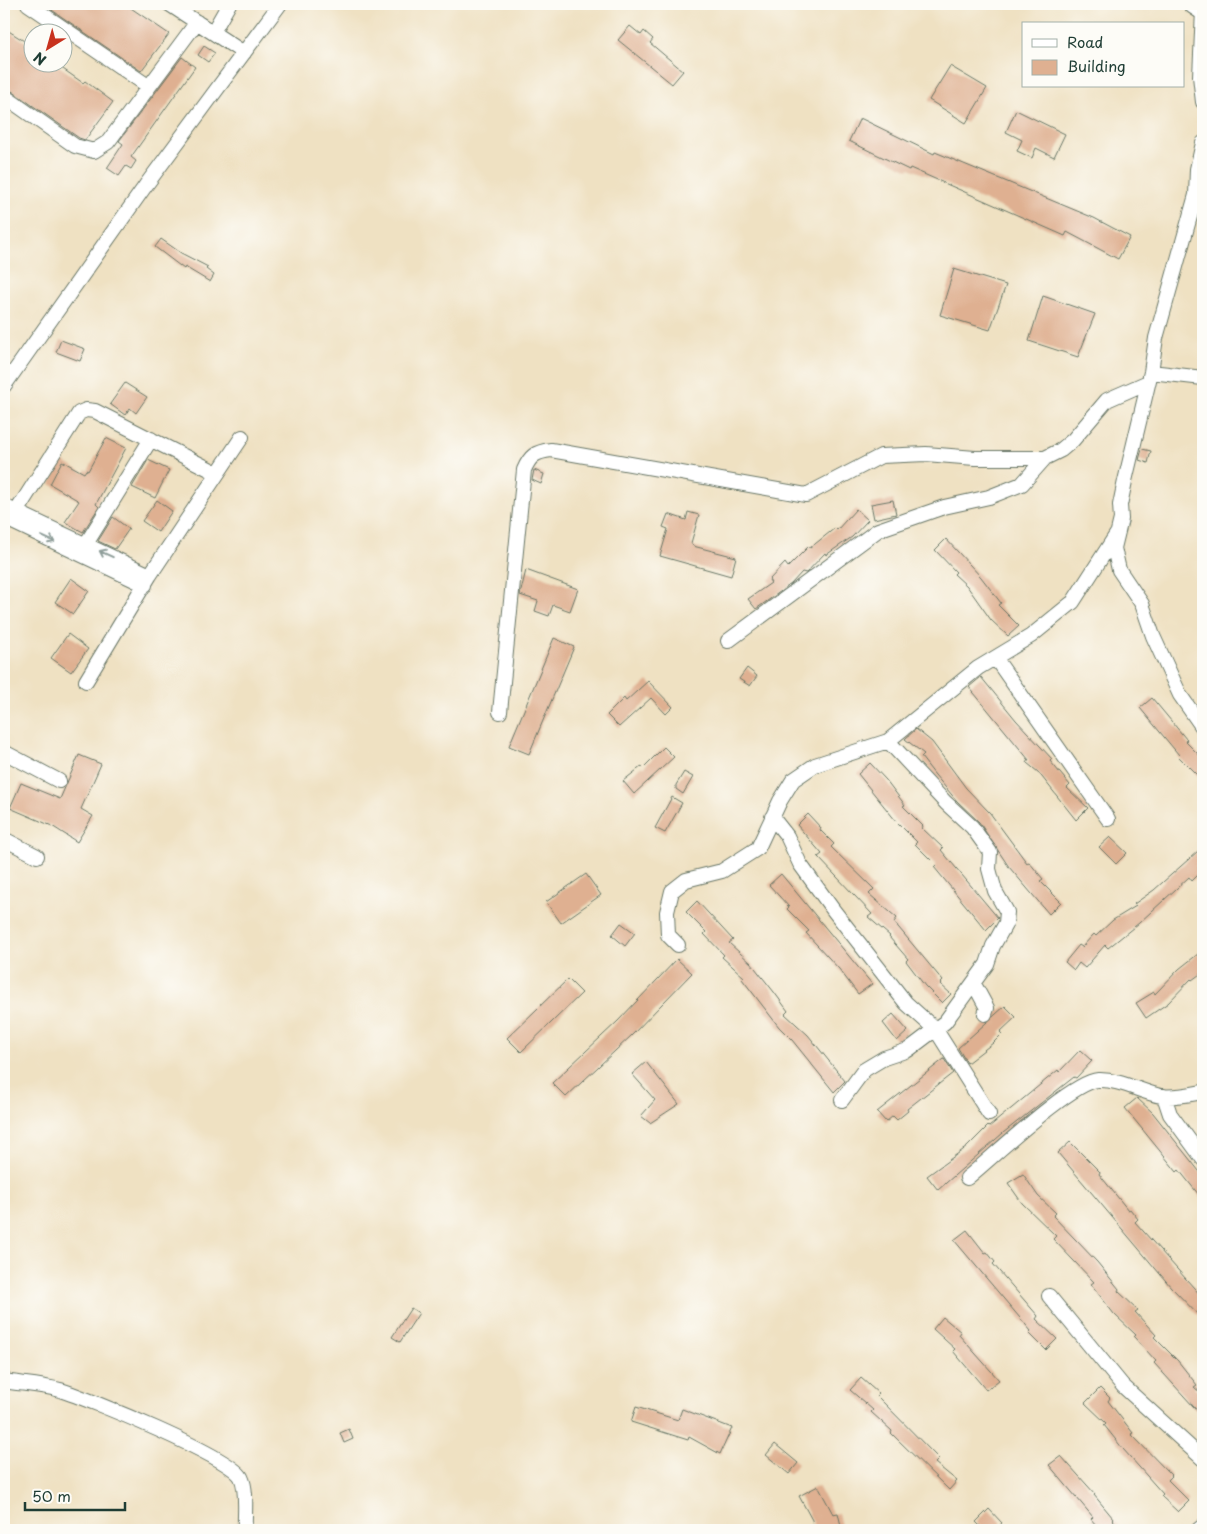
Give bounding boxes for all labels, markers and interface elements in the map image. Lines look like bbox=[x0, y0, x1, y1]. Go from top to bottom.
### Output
north arrow bbox=[22, 22, 72, 72]
legend bbox=[1022, 22, 1184, 88]
text: Road bbox=[1067, 30, 1103, 53]
text: N bbox=[29, 47, 51, 71]
text: Building bbox=[1067, 54, 1126, 77]
one-way arrow bbox=[40, 535, 55, 544]
one-way arrow bbox=[99, 549, 114, 558]
scale bar bbox=[25, 1479, 125, 1511]
text: 50 m bbox=[32, 1484, 71, 1507]

